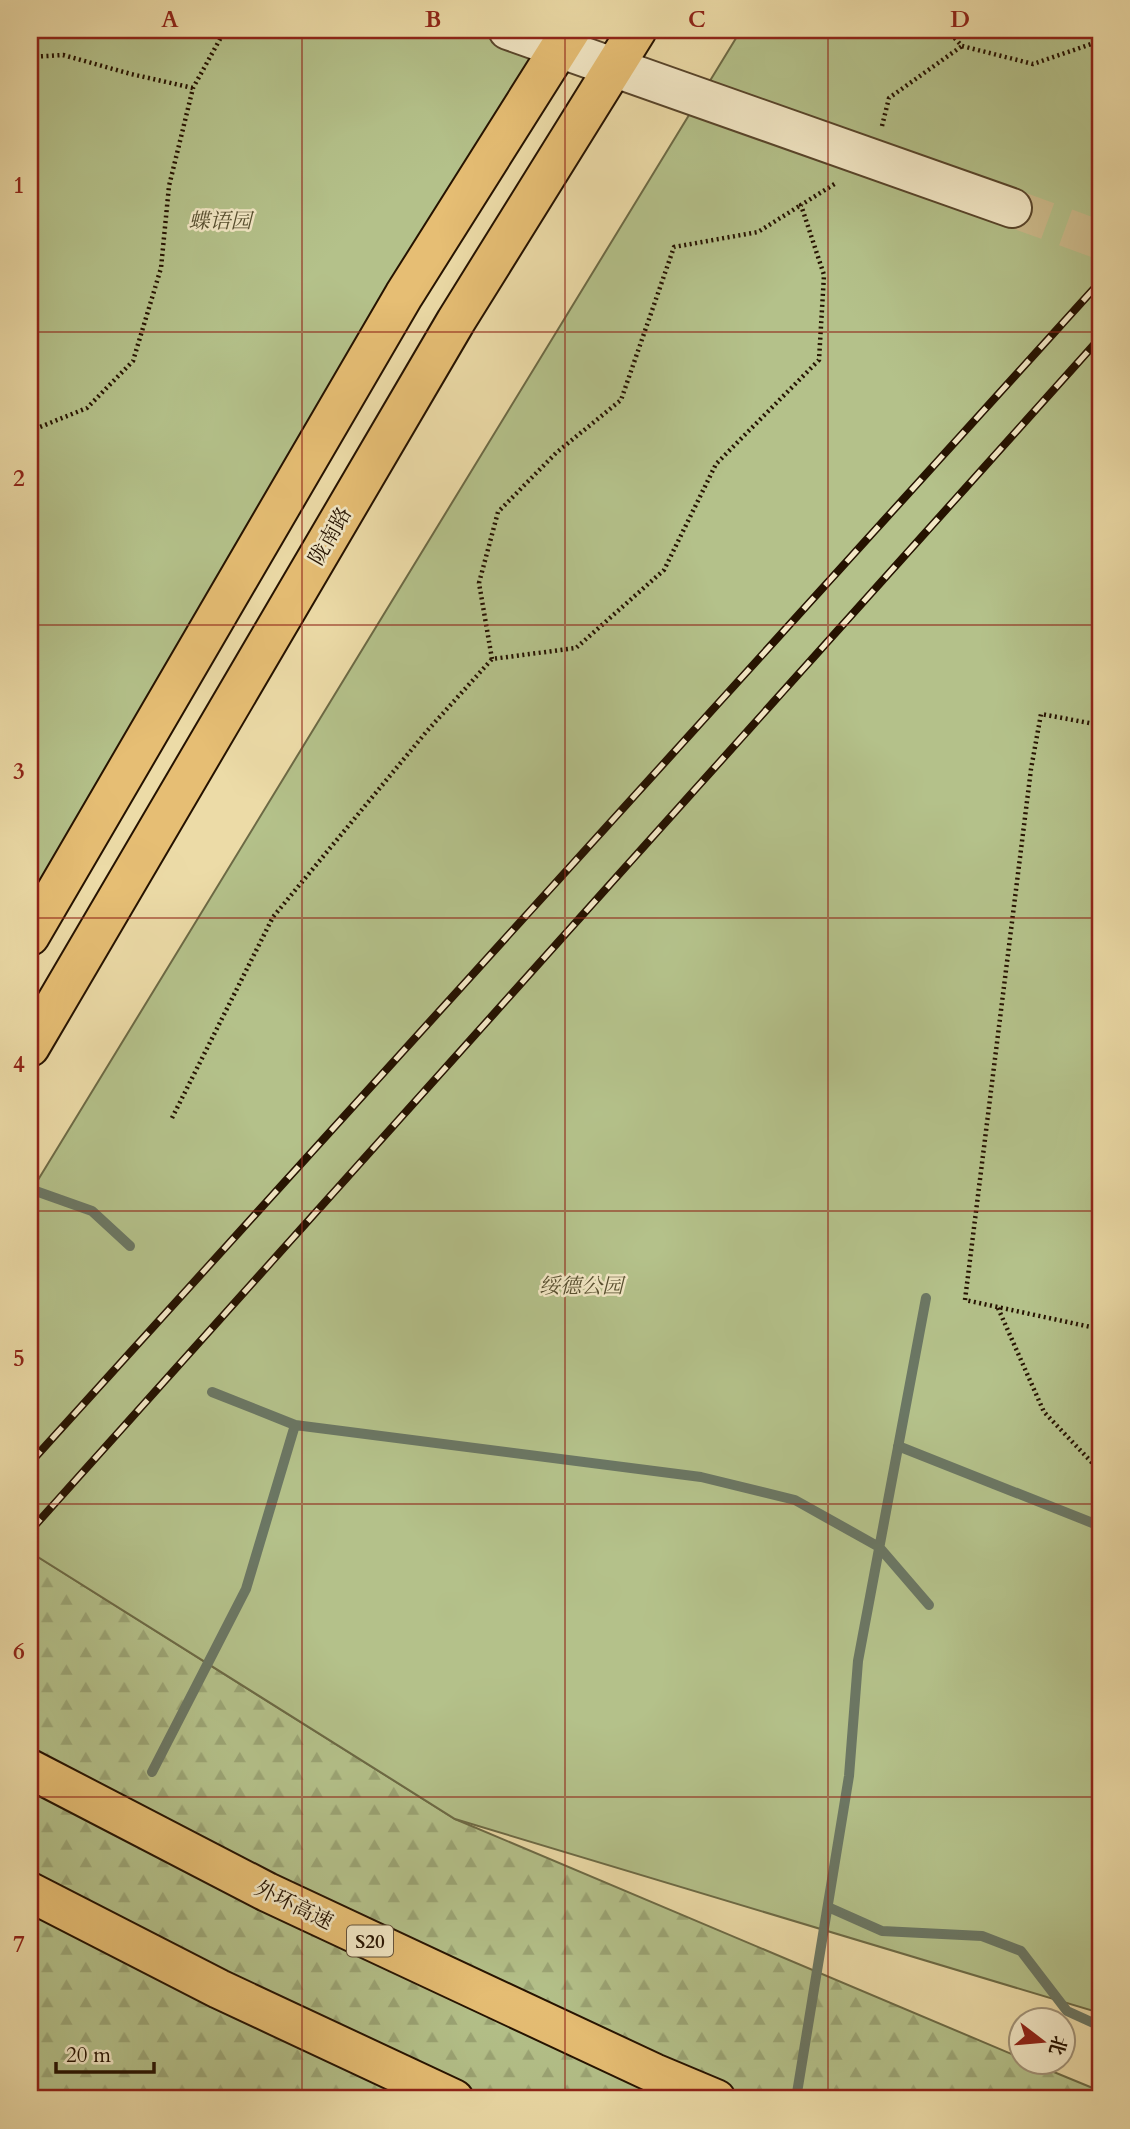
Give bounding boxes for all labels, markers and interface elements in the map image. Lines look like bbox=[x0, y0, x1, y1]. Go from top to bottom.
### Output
text: A bbox=[161, 4, 179, 35]
text: B bbox=[425, 4, 441, 35]
text: C bbox=[688, 4, 706, 35]
text: D bbox=[950, 4, 970, 35]
text: 1 bbox=[13, 170, 25, 201]
park label: 蝶语园 bbox=[189, 207, 254, 236]
text: 2 bbox=[13, 463, 25, 494]
street label: 陇南路 bbox=[302, 502, 359, 571]
text: 3 bbox=[13, 756, 25, 787]
text: 4 bbox=[13, 1049, 25, 1080]
park label: 绥德公园 bbox=[539, 1272, 626, 1301]
text: 5 bbox=[13, 1343, 25, 1374]
text: 6 bbox=[13, 1636, 25, 1667]
street label: 外环高速 bbox=[250, 1874, 338, 1937]
road number: S20 bbox=[347, 1926, 393, 1956]
text: 7 bbox=[13, 1929, 25, 1960]
north arrow bbox=[1007, 2007, 1078, 2076]
scale bar bbox=[56, 2031, 154, 2075]
text: 北 bbox=[1042, 2033, 1072, 2058]
text: 20 m bbox=[66, 2041, 111, 2070]

